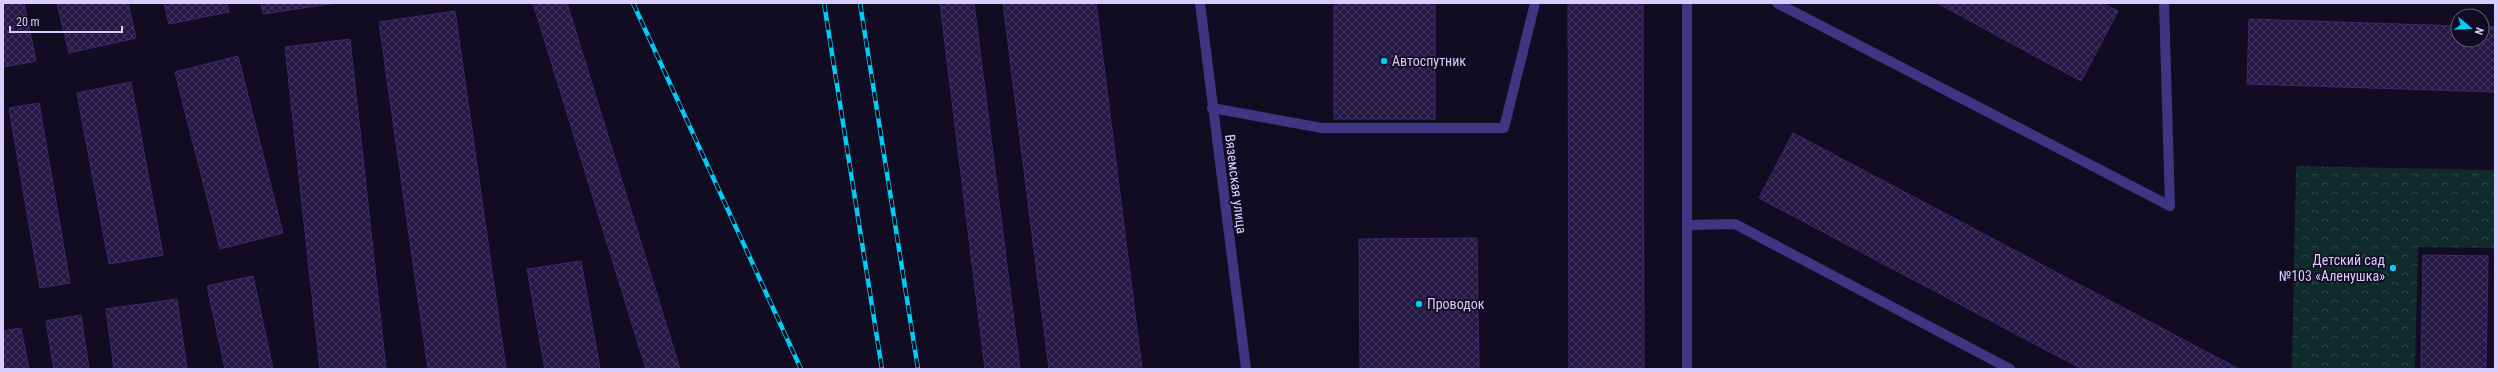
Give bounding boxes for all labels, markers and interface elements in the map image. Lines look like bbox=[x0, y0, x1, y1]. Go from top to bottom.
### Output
scale bar bbox=[10, 8, 122, 34]
north arrow bbox=[2450, 8, 2490, 48]
text: 20 m bbox=[16, 15, 40, 29]
text: N bbox=[2472, 26, 2486, 37]
place label: Автоспутник bbox=[1392, 53, 1466, 69]
marker: Автоспутник bbox=[1379, 56, 1389, 66]
street label: Вяземская улица bbox=[1222, 133, 1250, 235]
place label: Детский сад №103 «Аленушка» bbox=[2279, 252, 2385, 284]
marker: Детский сад №103 «Аленушка» bbox=[2388, 263, 2398, 273]
place label: Проводок bbox=[1427, 296, 1485, 312]
marker: Проводок bbox=[1414, 299, 1424, 309]

